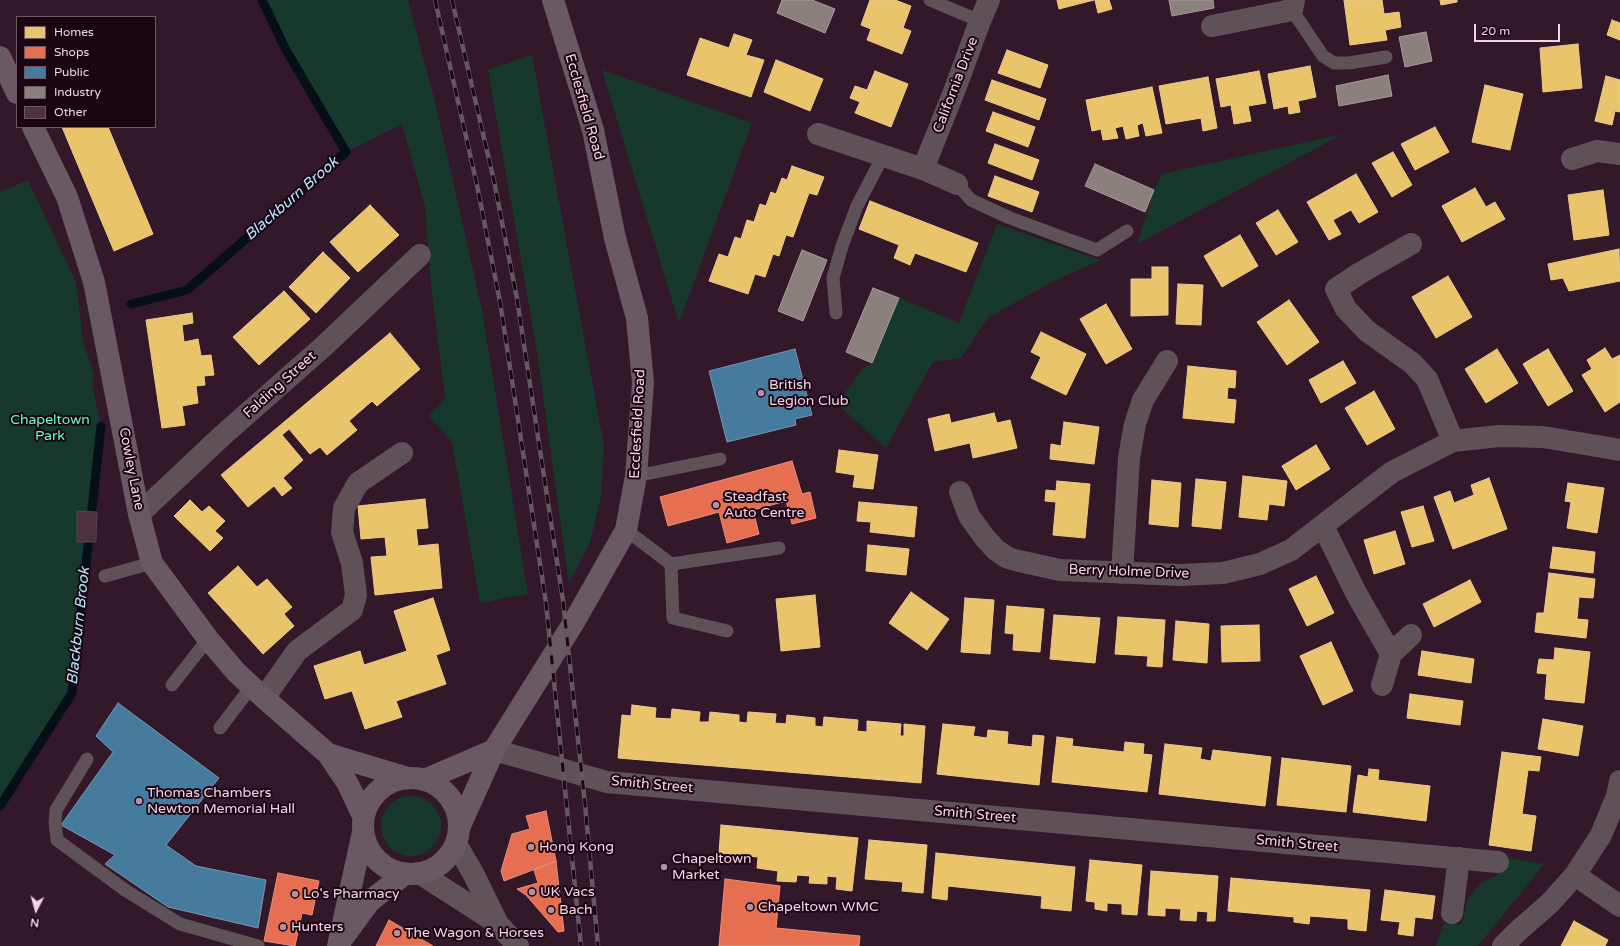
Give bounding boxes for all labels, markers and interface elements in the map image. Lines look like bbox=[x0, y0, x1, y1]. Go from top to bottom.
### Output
legend bbox=[16, 16, 156, 128]
scale bar bbox=[1476, 16, 1562, 42]
text: 20 m bbox=[1481, 24, 1510, 38]
text: Homes bbox=[54, 25, 94, 39]
street label: California Drive bbox=[930, 35, 982, 135]
text: Shops bbox=[54, 45, 89, 59]
street label: Ecclesfield Road bbox=[561, 52, 607, 162]
text: Public bbox=[54, 65, 89, 79]
text: Industry bbox=[54, 85, 101, 99]
text: Other bbox=[54, 105, 87, 119]
water label: Blackburn Brook bbox=[241, 153, 343, 245]
street label: Falding Street bbox=[240, 348, 320, 422]
street label: Ecclesfield Road bbox=[627, 369, 649, 479]
place label: British Legion Club bbox=[769, 377, 849, 410]
marker: British Legion Club bbox=[756, 388, 766, 398]
park label: Chapeltown Park bbox=[10, 412, 90, 444]
street label: Cowley Lane bbox=[115, 426, 147, 512]
place label: Steadfast Auto Centre bbox=[724, 489, 804, 522]
marker: Steadfast Auto Centre bbox=[711, 500, 721, 510]
street label: Berry Holme Drive bbox=[1068, 561, 1190, 583]
water label: Blackburn Brook bbox=[64, 566, 94, 686]
street label: Smith Street bbox=[610, 773, 694, 797]
place label: Thomas Chambers Newton Memorial Hall bbox=[147, 785, 295, 818]
marker: Thomas Chambers Newton Memorial Hall bbox=[134, 796, 144, 806]
street label: Smith Street bbox=[933, 803, 1017, 827]
street label: Smith Street bbox=[1255, 832, 1339, 856]
place label: Hong Kong bbox=[539, 839, 614, 855]
marker: Hong Kong bbox=[526, 842, 536, 852]
place label: Chapeltown Market bbox=[672, 851, 752, 884]
marker: Chapeltown Market bbox=[659, 862, 669, 872]
place label: UK Vacs bbox=[540, 884, 595, 900]
place label: Lo's Pharmacy bbox=[303, 886, 400, 902]
marker: UK Vacs bbox=[527, 887, 537, 897]
marker: Lo's Pharmacy bbox=[290, 889, 300, 899]
north arrow bbox=[16, 890, 56, 930]
place label: Chapeltown WMC bbox=[758, 899, 879, 915]
place label: Bach bbox=[559, 902, 593, 918]
marker: Chapeltown WMC bbox=[745, 902, 755, 912]
marker: Bach bbox=[546, 905, 556, 915]
text: N bbox=[30, 916, 40, 929]
place label: Hunters bbox=[291, 919, 344, 935]
marker: Hunters bbox=[278, 922, 288, 932]
place label: The Wagon & Horses bbox=[405, 925, 544, 941]
marker: The Wagon & Horses bbox=[392, 928, 402, 938]

